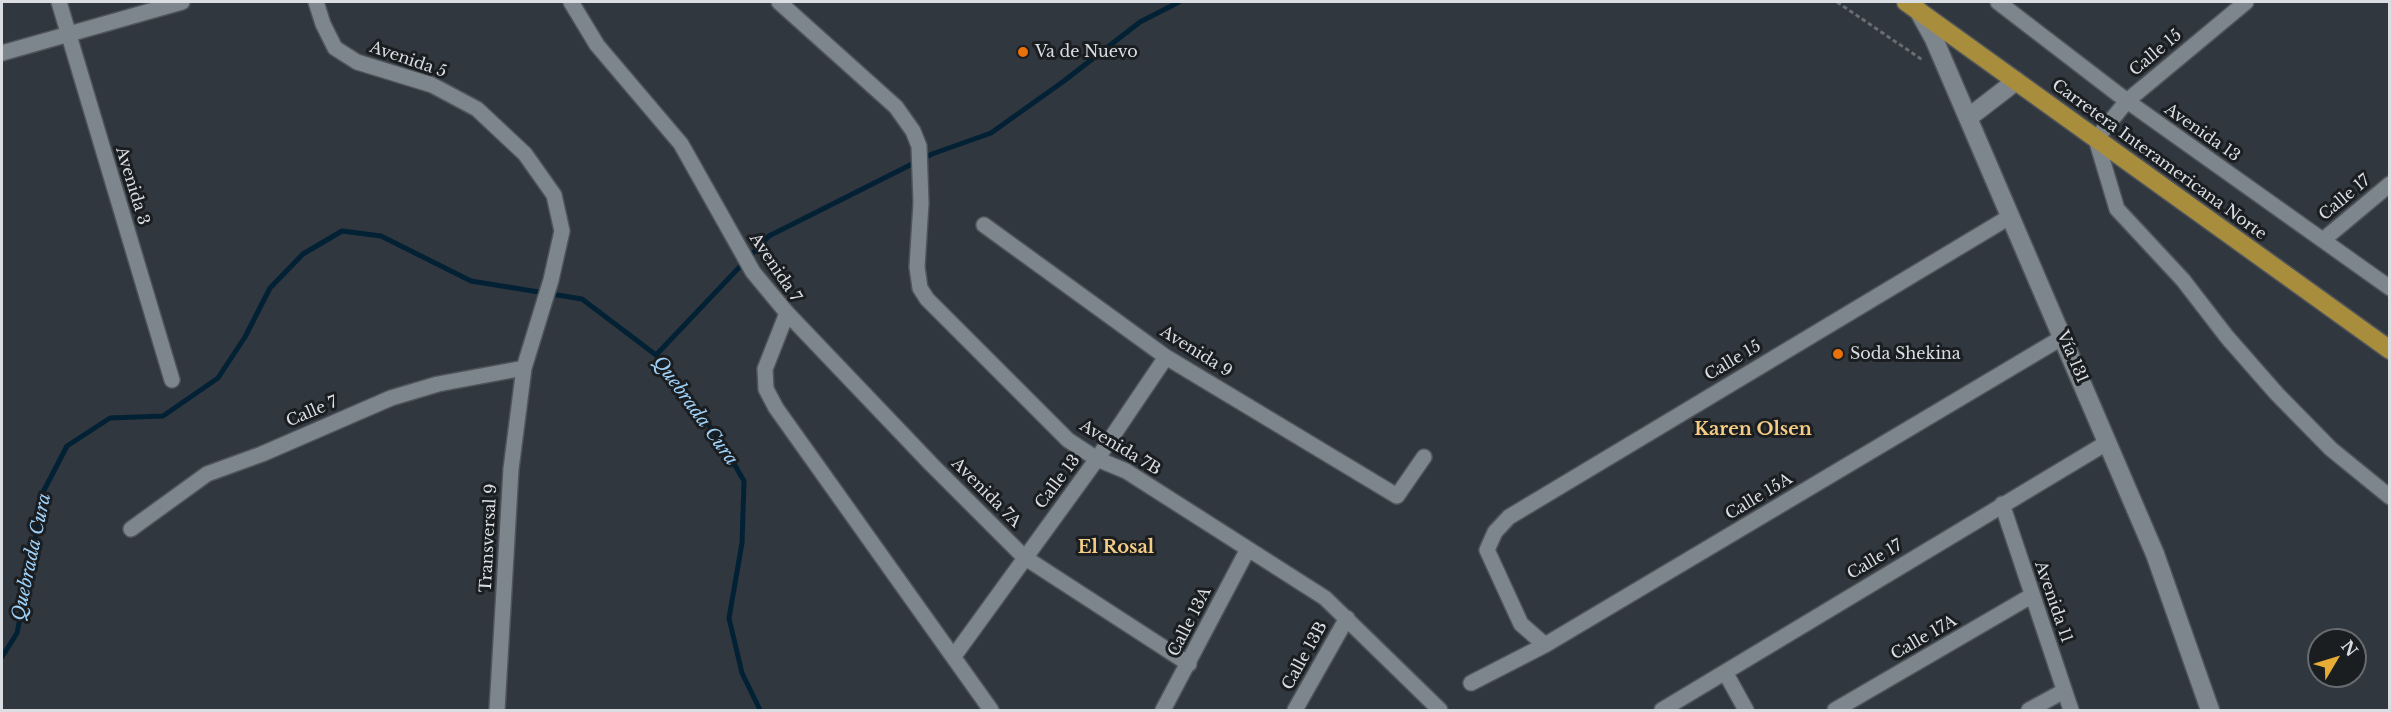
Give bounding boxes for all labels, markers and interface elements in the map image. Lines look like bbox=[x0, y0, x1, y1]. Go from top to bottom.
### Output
street label: Calle 15 bbox=[2126, 26, 2186, 80]
street label: Avenida 5 bbox=[367, 38, 449, 82]
place label: Va de Nuevo bbox=[1035, 42, 1138, 62]
marker: Va de Nuevo bbox=[1016, 45, 1030, 59]
street label: Carretera Interamericana Norte bbox=[2048, 76, 2270, 244]
street label: Avenida 13 bbox=[2161, 100, 2243, 166]
street label: Avenida 3 bbox=[111, 145, 153, 227]
street label: Calle 17 bbox=[2315, 171, 2375, 225]
street label: Avenida 7 bbox=[745, 230, 805, 306]
street label: Avenida 9 bbox=[1157, 322, 1235, 382]
street label: Vía 131 bbox=[2052, 328, 2092, 386]
street label: Calle 15 bbox=[1701, 337, 1765, 385]
place label: Soda Shekina bbox=[1850, 344, 1961, 364]
marker: Soda Shekina bbox=[1831, 347, 1845, 361]
water label: Quebrada Cura bbox=[648, 352, 742, 470]
street label: Calle 7 bbox=[283, 393, 341, 431]
street label: Avenida 7B bbox=[1076, 416, 1164, 480]
district label: Karen Olsen bbox=[1694, 419, 1812, 441]
street label: Calle 13 bbox=[1031, 451, 1085, 513]
street label: Avenida 7A bbox=[947, 454, 1025, 532]
street label: Calle 15A bbox=[1722, 470, 1796, 524]
street label: Transversal 9 bbox=[477, 483, 501, 593]
water label: Quebrada Cura bbox=[8, 491, 56, 623]
street label: Calle 17 bbox=[1844, 536, 1906, 584]
district label: El Rosal bbox=[1078, 537, 1154, 559]
street label: Avenida 11 bbox=[2030, 559, 2076, 645]
street label: Calle 13A bbox=[1164, 584, 1216, 660]
street label: Calle 17A bbox=[1888, 611, 1960, 665]
street label: Calle 13B bbox=[1278, 618, 1332, 694]
north arrow bbox=[2307, 628, 2367, 688]
text: N bbox=[2337, 636, 2362, 660]

